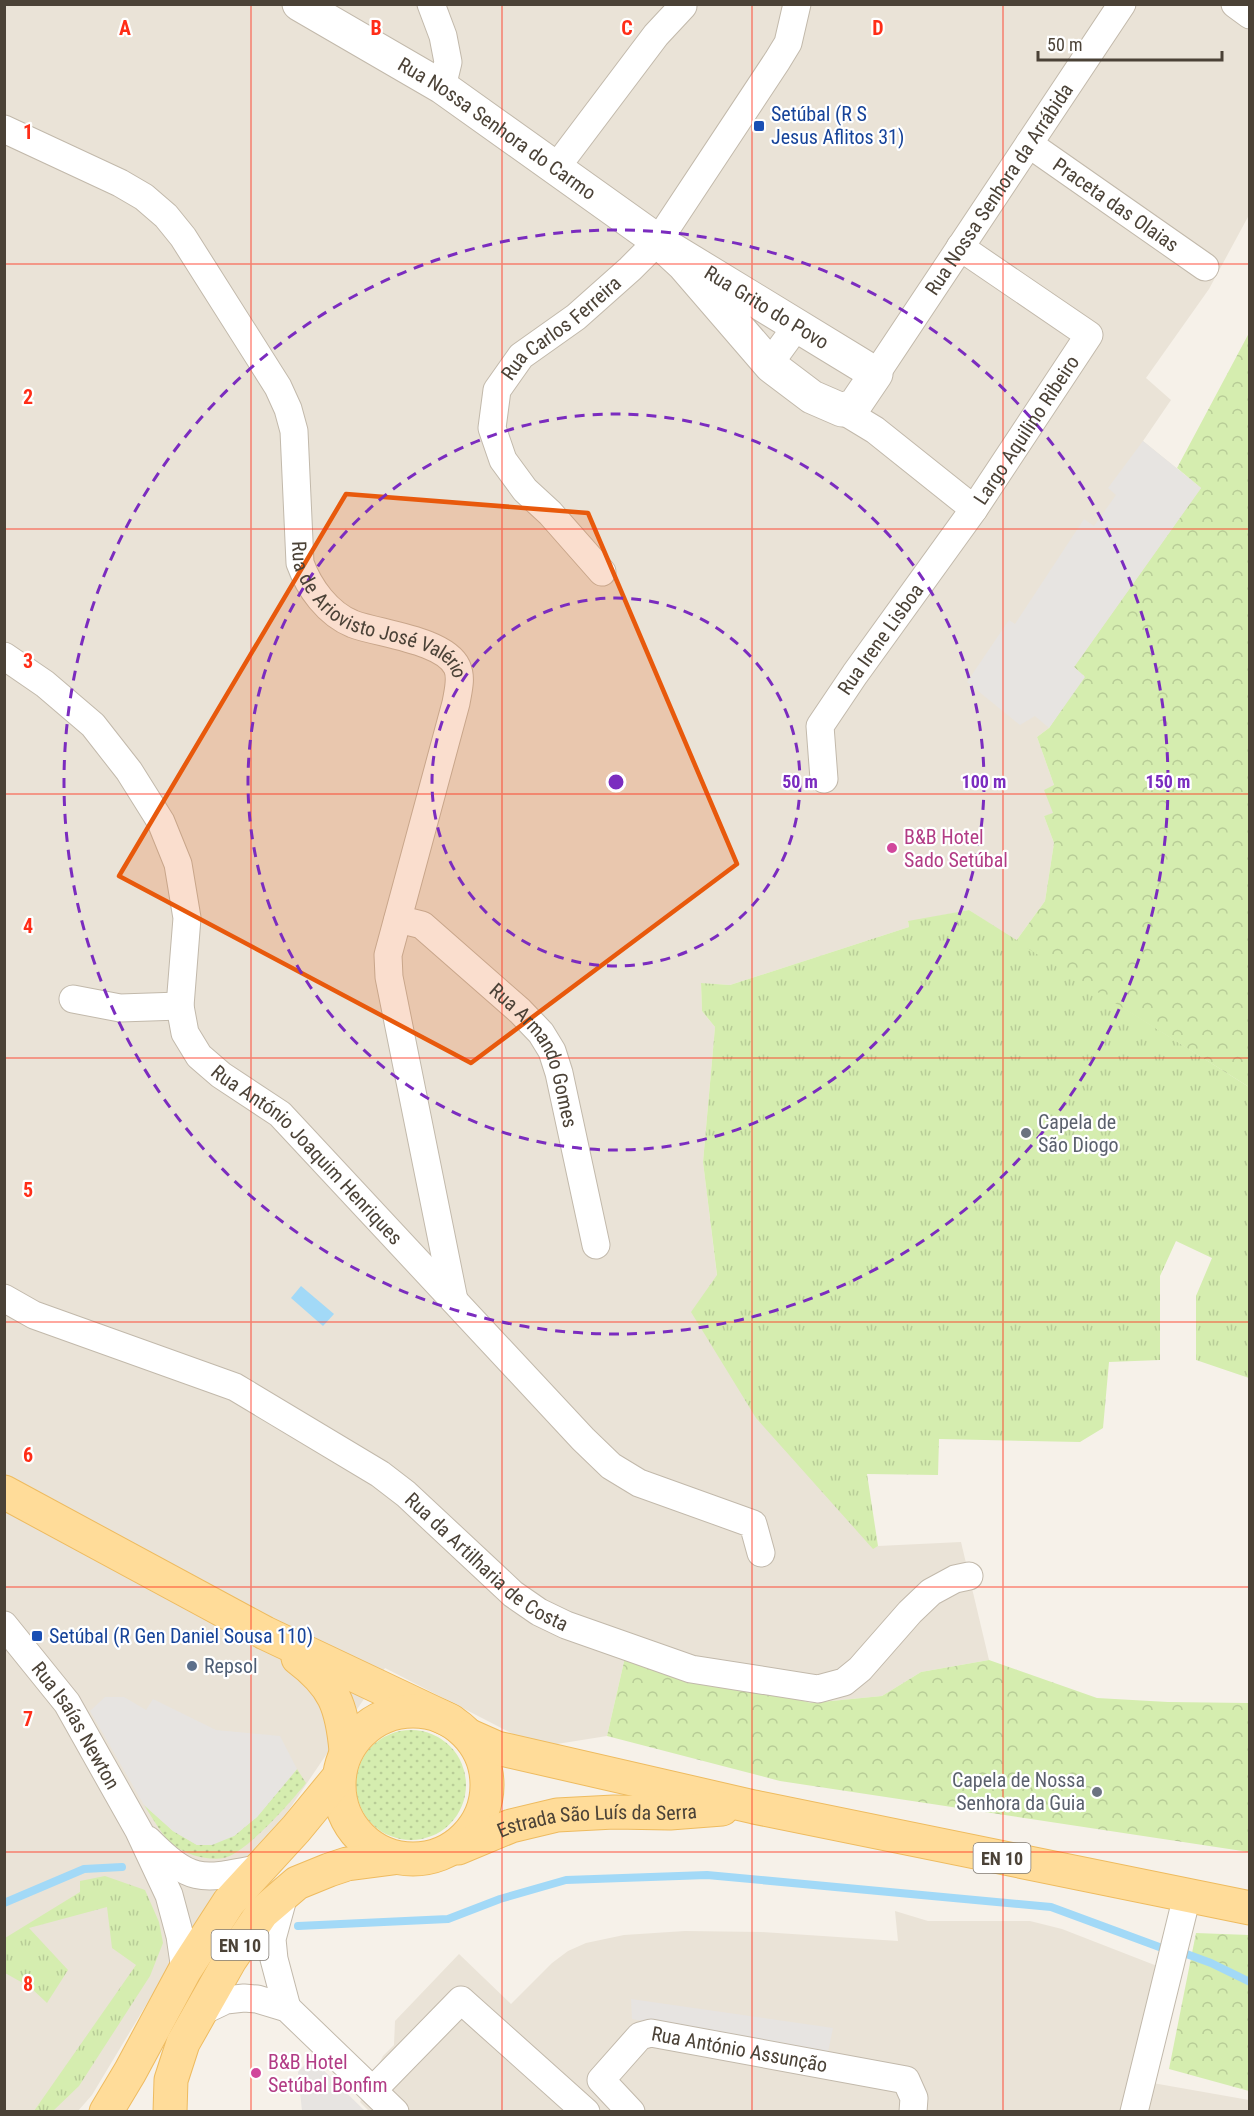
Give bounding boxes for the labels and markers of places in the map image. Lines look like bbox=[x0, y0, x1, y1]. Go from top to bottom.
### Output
place label: Setúbal (R S Jesus Aflitos 31) bbox=[771, 102, 904, 149]
marker: Setúbal (R S Jesus Aflitos 31) bbox=[752, 119, 766, 133]
centre of rings bbox=[606, 772, 626, 792]
place label: B&B Hotel Sado Setúbal bbox=[904, 825, 1008, 872]
marker: B&B Hotel Sado Setúbal bbox=[885, 841, 899, 855]
place label: Capela de São Diogo bbox=[1038, 1110, 1119, 1157]
marker: Capela de São Diogo bbox=[1019, 1126, 1033, 1140]
place label: Setúbal (R Gen Daniel Sousa 110) bbox=[49, 1624, 313, 1648]
marker: Setúbal (R Gen Daniel Sousa 110) bbox=[30, 1629, 44, 1643]
place label: Repsol bbox=[204, 1654, 258, 1678]
marker: Repsol bbox=[185, 1659, 199, 1673]
place label: Capela de Nossa Senhora da Guia bbox=[952, 1768, 1085, 1815]
marker: Capela de Nossa Senhora da Guia bbox=[1090, 1785, 1104, 1799]
place label: B&B Hotel Setúbal Bonfim bbox=[268, 2050, 387, 2097]
marker: B&B Hotel Setúbal Bonfim bbox=[249, 2066, 263, 2080]

